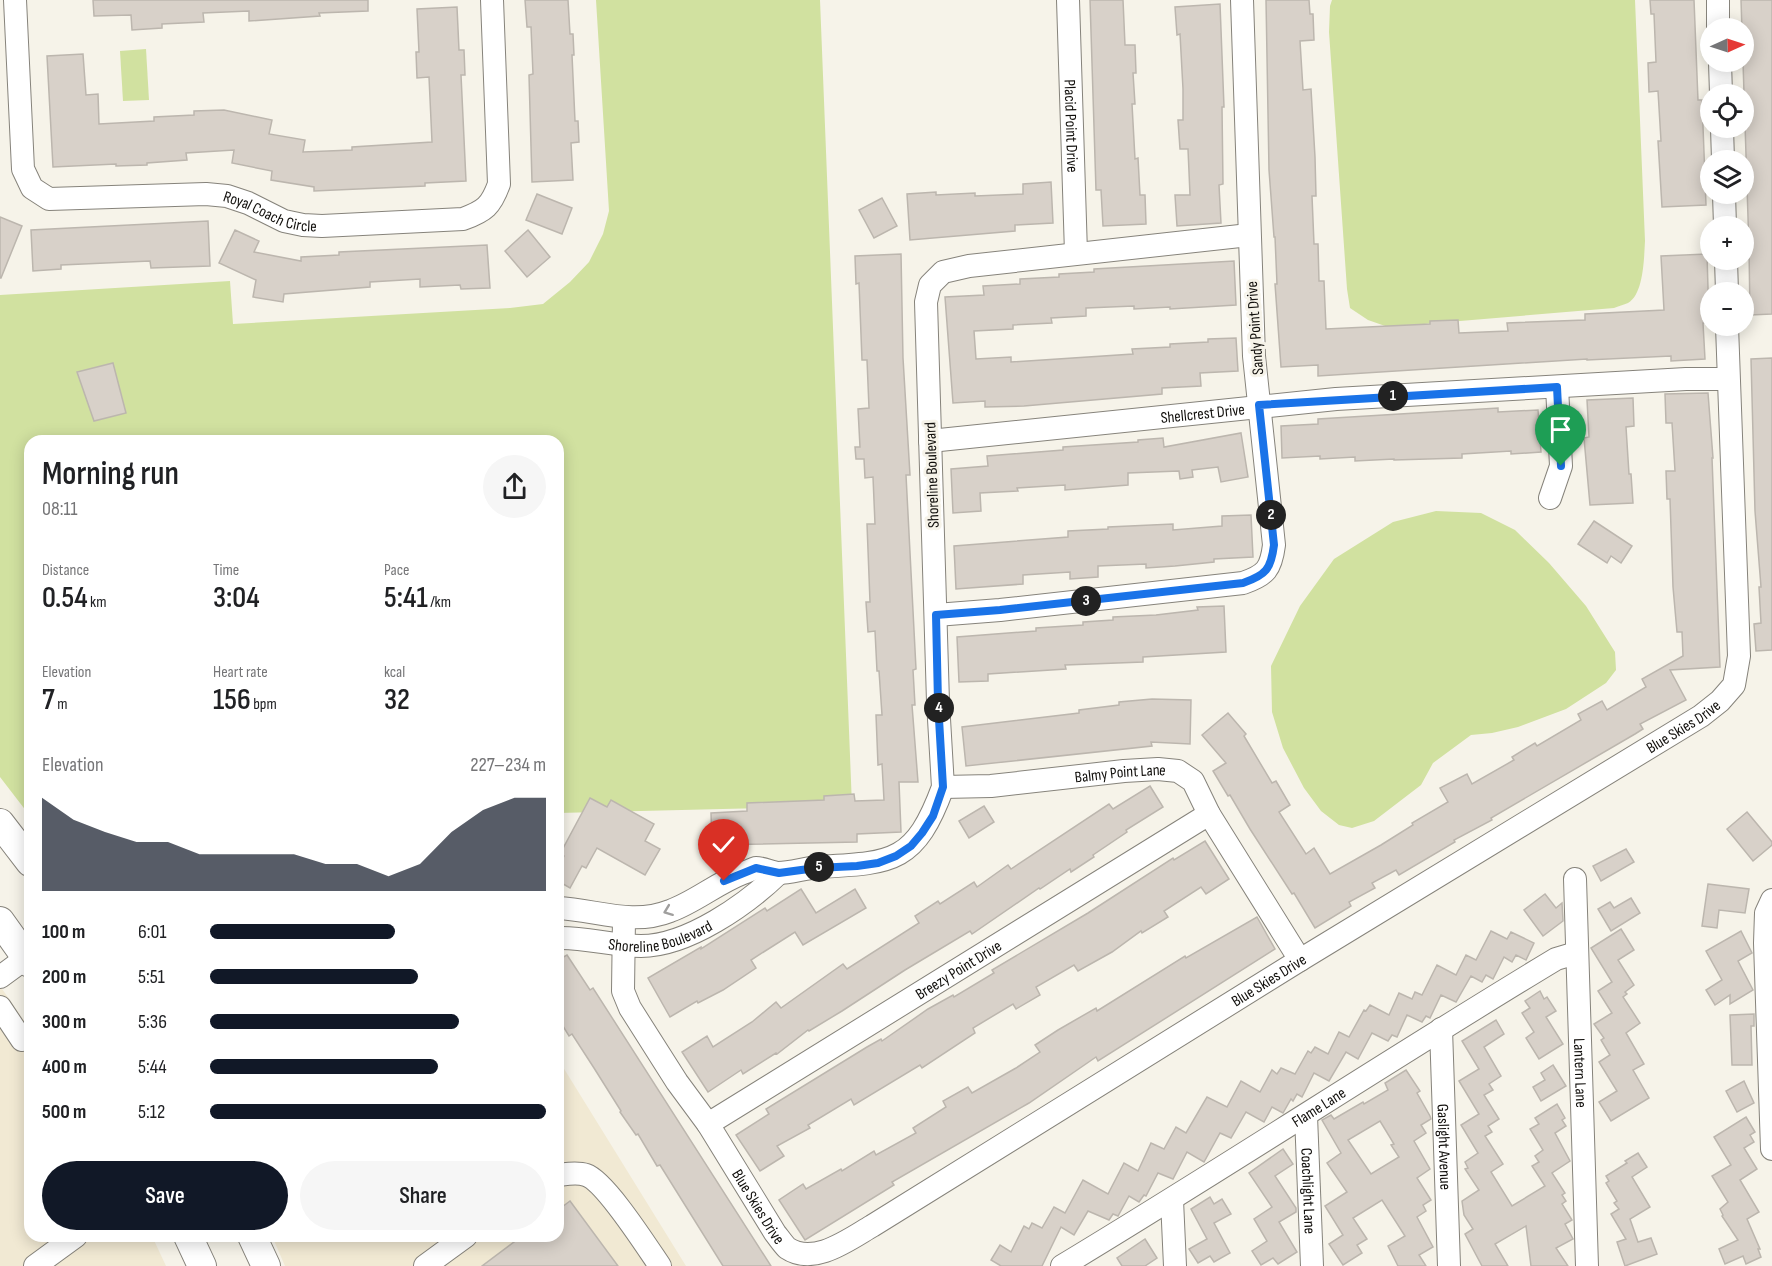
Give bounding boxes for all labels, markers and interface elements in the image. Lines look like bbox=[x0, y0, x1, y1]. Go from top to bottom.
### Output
north arrow bbox=[1700, 18, 1754, 72]
map controls bbox=[1700, 18, 1754, 336]
street label: Placid Point Drive bbox=[1060, 79, 1081, 173]
button: locate bbox=[1700, 84, 1754, 138]
button: layers bbox=[1700, 150, 1754, 204]
street label: Royal Coach Circle bbox=[221, 187, 317, 237]
button: + bbox=[1700, 216, 1754, 270]
street label: Sandy Point Drive bbox=[1243, 280, 1268, 375]
button: − bbox=[1700, 282, 1754, 336]
pin: 1 bbox=[1378, 381, 1408, 411]
text: 1 bbox=[1390, 386, 1396, 405]
street label: Shellcrest Drive bbox=[1160, 401, 1246, 428]
pin bbox=[1535, 404, 1586, 466]
icon: arrive bbox=[1544, 413, 1577, 446]
street label: Shoreline Boulevard bbox=[921, 422, 944, 528]
text: Morning run bbox=[42, 454, 179, 494]
button: share bbox=[483, 455, 546, 518]
text: 08:11 bbox=[42, 497, 77, 521]
pin: 2 bbox=[1256, 500, 1286, 530]
text: 2 bbox=[1267, 505, 1275, 524]
text: Distance bbox=[42, 561, 89, 580]
text: Time bbox=[213, 561, 239, 580]
text: Pace bbox=[384, 561, 409, 580]
text: 0.54 bbox=[42, 580, 88, 616]
text: 3:04 bbox=[213, 580, 260, 616]
text: 5:41 bbox=[384, 580, 428, 616]
pin: 3 bbox=[1071, 586, 1101, 616]
text: 3 bbox=[1082, 591, 1090, 610]
text: km bbox=[88, 593, 106, 612]
text: /km bbox=[428, 593, 451, 612]
text: Elevation bbox=[42, 663, 91, 682]
text: Heart rate bbox=[213, 663, 268, 682]
text: kcal bbox=[384, 663, 405, 682]
text: 7 bbox=[42, 682, 55, 718]
text: 156 bbox=[213, 682, 251, 718]
text: 32 bbox=[384, 682, 410, 718]
pin: 4 bbox=[924, 693, 954, 723]
text: m bbox=[55, 695, 67, 714]
text: bpm bbox=[251, 695, 277, 714]
street label: Blue Skies Drive bbox=[1643, 696, 1725, 758]
text: 4 bbox=[935, 698, 943, 717]
text: Elevation bbox=[42, 753, 104, 777]
text: 227–234 m bbox=[470, 753, 546, 777]
street label: Balmy Point Lane bbox=[1074, 761, 1167, 787]
pin bbox=[698, 819, 749, 881]
icon: check bbox=[707, 828, 740, 861]
pin: 5 bbox=[804, 852, 834, 882]
text: 5 bbox=[815, 857, 823, 876]
one-way arrow bbox=[663, 904, 674, 917]
street label: Shoreline Boulevard bbox=[607, 917, 716, 957]
text: 100 m bbox=[42, 920, 85, 944]
text: 6:01 bbox=[138, 920, 166, 944]
street label: Breezy Point Drive bbox=[912, 937, 1005, 1004]
street label: Blue Skies Drive bbox=[1228, 951, 1310, 1011]
text: 200 m bbox=[42, 965, 86, 989]
text: 5:51 bbox=[138, 965, 165, 989]
text: 300 m bbox=[42, 1010, 86, 1034]
text: 5:36 bbox=[138, 1010, 167, 1034]
street label: Lantern Lane bbox=[1569, 1038, 1590, 1108]
text: 400 m bbox=[42, 1055, 87, 1079]
text: 5:44 bbox=[138, 1055, 167, 1079]
street label: Flame Lane bbox=[1289, 1084, 1350, 1132]
text: 500 m bbox=[42, 1100, 86, 1124]
text: 5:12 bbox=[138, 1100, 165, 1124]
street label: Gaslight Avenue bbox=[1433, 1104, 1454, 1190]
street label: Coachlight Lane bbox=[1296, 1148, 1319, 1234]
button: Save bbox=[42, 1161, 288, 1230]
button: Share bbox=[300, 1161, 546, 1230]
street label: Blue Skies Drive bbox=[727, 1166, 788, 1248]

